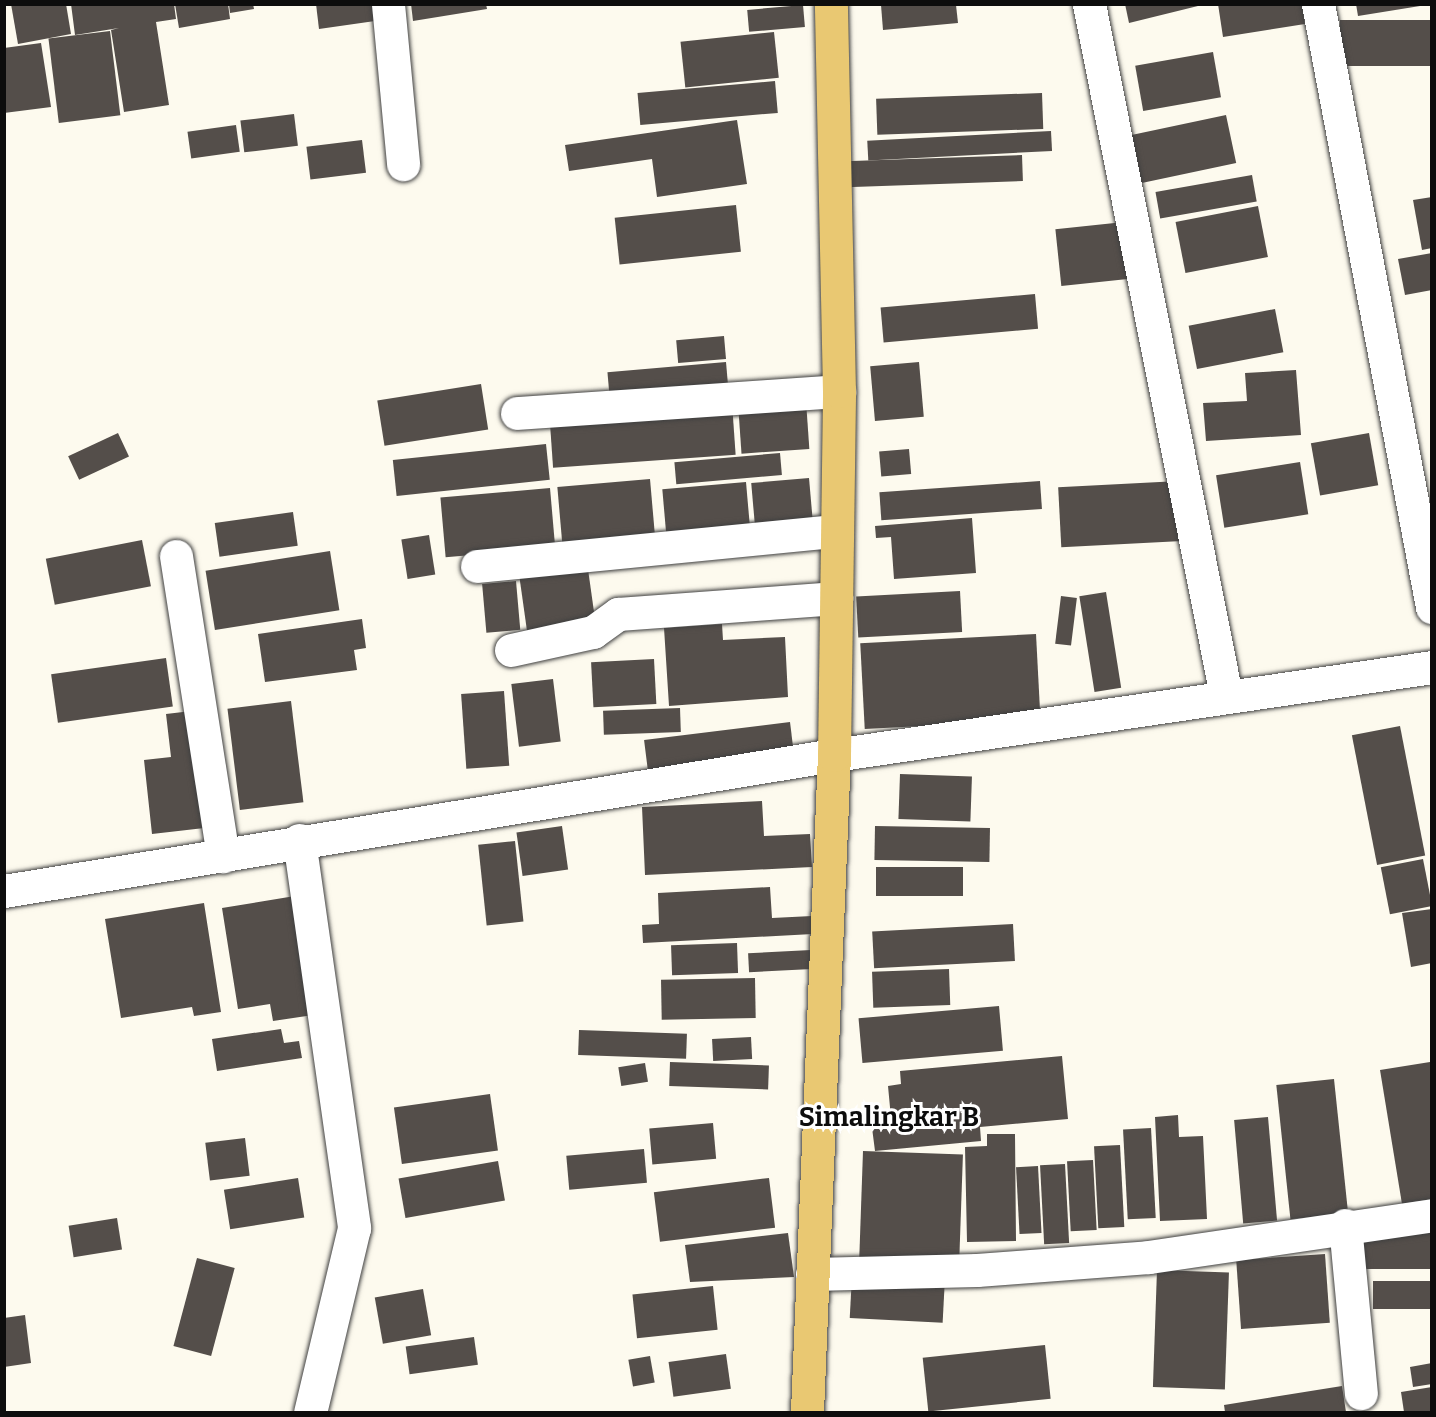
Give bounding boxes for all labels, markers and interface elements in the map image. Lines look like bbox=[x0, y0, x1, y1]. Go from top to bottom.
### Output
district label: Simalingkar B bbox=[799, 1102, 979, 1134]

